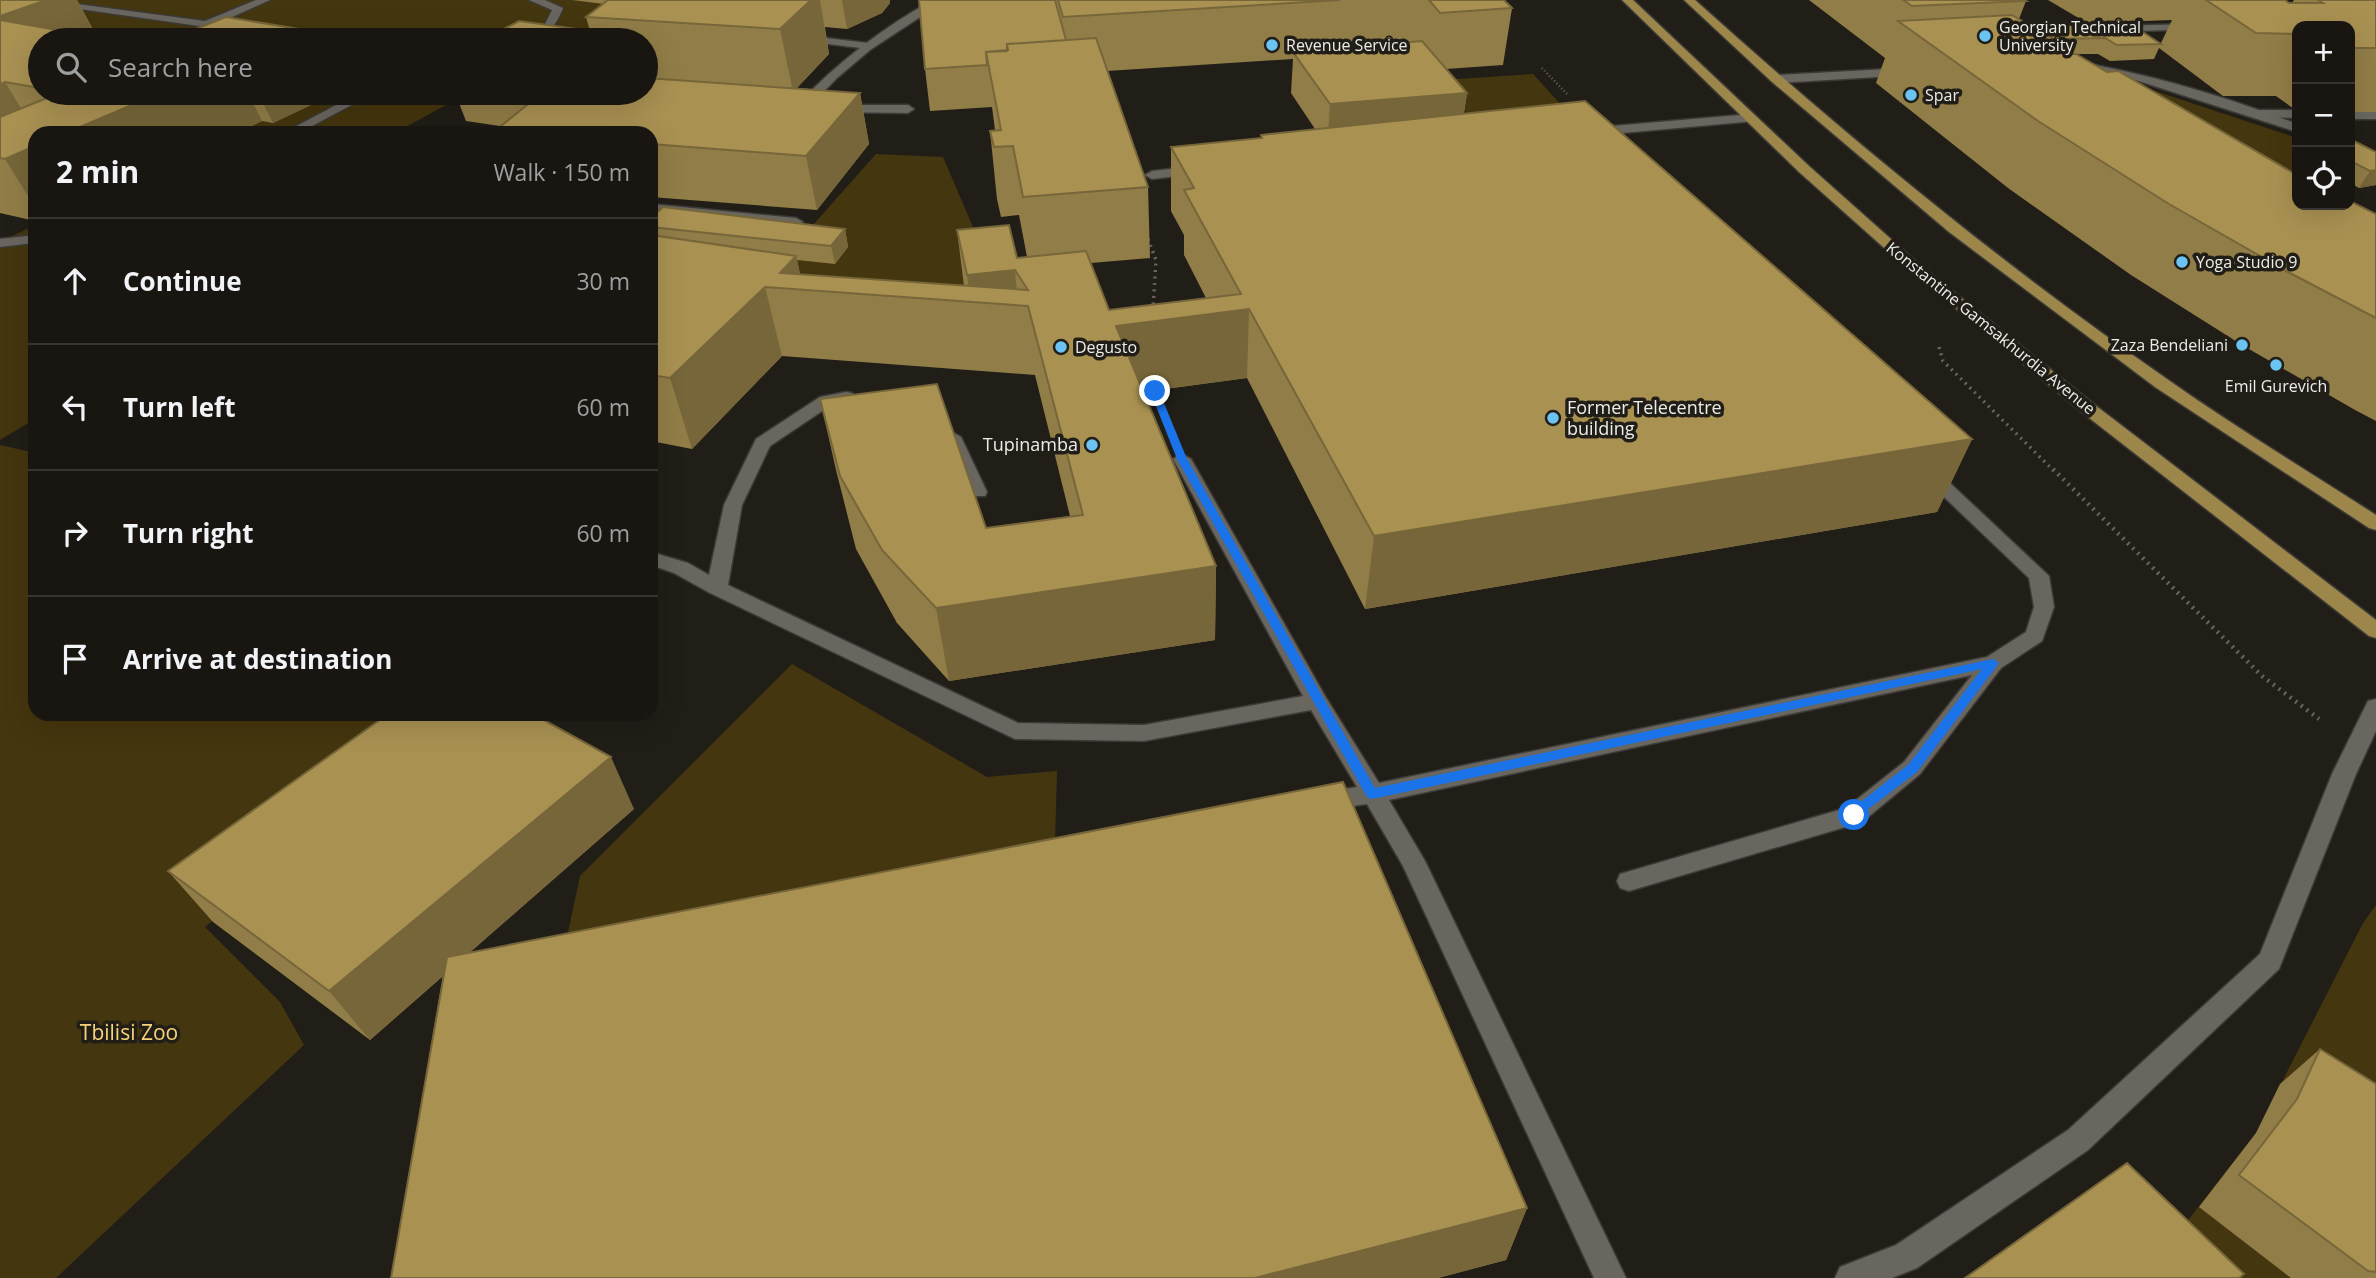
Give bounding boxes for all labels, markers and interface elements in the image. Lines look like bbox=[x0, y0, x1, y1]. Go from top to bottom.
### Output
place label: Georgian Technical University bbox=[1999, 16, 2141, 56]
map controls bbox=[2292, 21, 2355, 210]
button: + bbox=[2292, 21, 2355, 84]
search box bbox=[28, 28, 658, 105]
marker: Georgian Technical University bbox=[1977, 28, 1993, 44]
place label: Revenue Service bbox=[1286, 34, 1408, 56]
marker: Revenue Service bbox=[1264, 37, 1280, 53]
icon: search bbox=[52, 48, 90, 86]
text: Search here bbox=[108, 49, 253, 85]
place label: Spar bbox=[1925, 84, 1959, 106]
button: − bbox=[2292, 84, 2355, 147]
marker: Spar bbox=[1903, 87, 1919, 103]
button: locate bbox=[2292, 147, 2355, 210]
text: 2 min bbox=[56, 151, 139, 192]
text: Walk · 150 m bbox=[493, 156, 630, 188]
street label: Konstantine Gamsakhurdia Avenue bbox=[1882, 237, 2100, 419]
place label: Yoga Studio 9 bbox=[2196, 251, 2297, 273]
marker: Yoga Studio 9 bbox=[2174, 254, 2190, 270]
icon: ahead bbox=[56, 262, 94, 300]
text: Continue bbox=[123, 263, 242, 299]
text: 30 m bbox=[576, 265, 630, 297]
place label: Zaza Bendeliani bbox=[2111, 334, 2228, 356]
place label: Degusto bbox=[1075, 336, 1137, 358]
marker: Zaza Bendeliani bbox=[2234, 337, 2250, 353]
marker: Degusto bbox=[1053, 339, 1069, 355]
marker: Emil Gurevich bbox=[2268, 357, 2284, 373]
route end bbox=[1139, 375, 1170, 406]
place label: Emil Gurevich bbox=[2225, 375, 2327, 397]
icon: left bbox=[56, 388, 94, 426]
text: Turn left bbox=[123, 389, 235, 425]
text: 60 m bbox=[576, 391, 630, 423]
place label: Former Telecentre building bbox=[1567, 395, 1722, 440]
marker: Former Telecentre building bbox=[1545, 410, 1561, 426]
place label: Tupinamba bbox=[983, 432, 1078, 456]
marker: Tupinamba bbox=[1084, 437, 1100, 453]
icon: right bbox=[56, 514, 94, 552]
text: Turn right bbox=[123, 515, 254, 551]
text: 60 m bbox=[576, 517, 630, 549]
icon: arrive bbox=[56, 640, 94, 678]
text: Arrive at destination bbox=[123, 641, 392, 677]
route start bbox=[1838, 799, 1869, 830]
park label: Tbilisi Zoo bbox=[80, 1018, 178, 1046]

